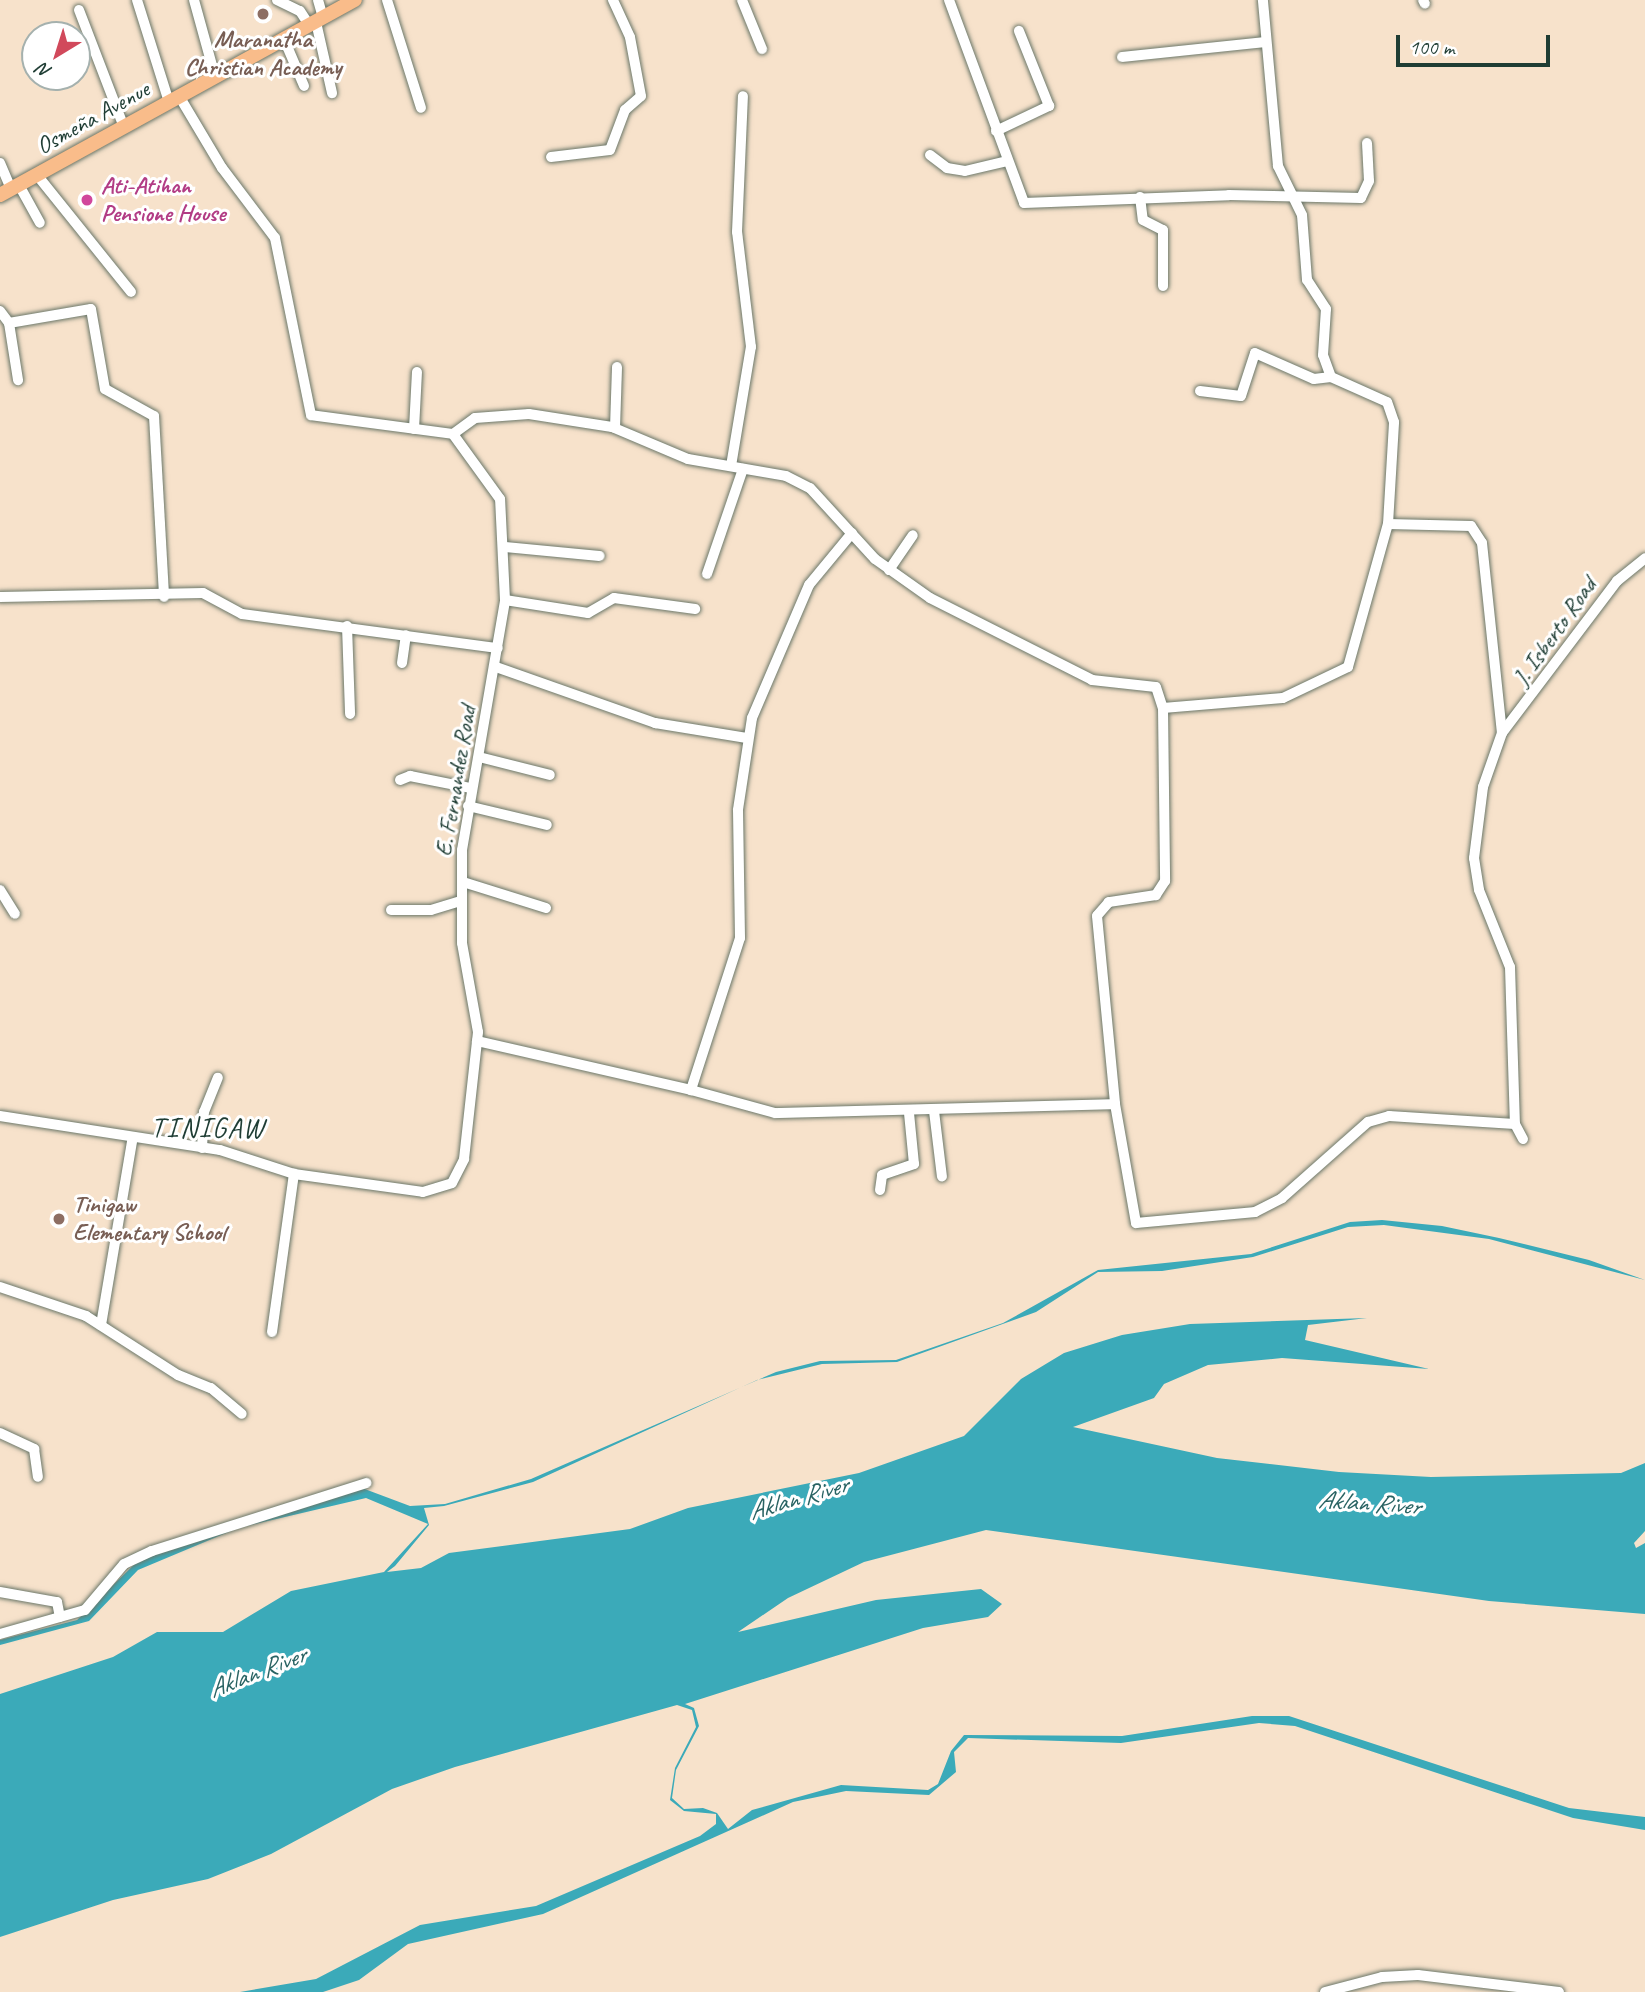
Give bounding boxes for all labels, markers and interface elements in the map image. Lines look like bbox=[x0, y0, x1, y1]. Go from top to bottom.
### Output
marker: Maranatha Christian Academy bbox=[255, 6, 271, 22]
north arrow bbox=[21, 21, 91, 91]
scale bar bbox=[1400, 21, 1554, 65]
place label: Maranatha Christian Academy bbox=[185, 26, 341, 82]
text: 100 m bbox=[1409, 34, 1454, 60]
text: N bbox=[32, 58, 56, 84]
street label: Osmeña Avenue bbox=[31, 75, 155, 161]
place label: Ati-Atihan Pensione House bbox=[101, 172, 225, 228]
marker: Ati-Atihan Pensione House bbox=[79, 192, 95, 208]
street label: J. Isberto Road bbox=[1507, 573, 1603, 691]
street label: E. Fernandez Road bbox=[430, 704, 482, 858]
district label: TINIGAW bbox=[153, 1111, 263, 1145]
place label: Tinigaw Elementary School bbox=[73, 1191, 225, 1247]
marker: Tinigaw Elementary School bbox=[51, 1211, 67, 1227]
water label: Aklan River bbox=[745, 1469, 851, 1527]
water label: Aklan River bbox=[1317, 1484, 1421, 1522]
water label: Aklan River bbox=[204, 1639, 310, 1705]

